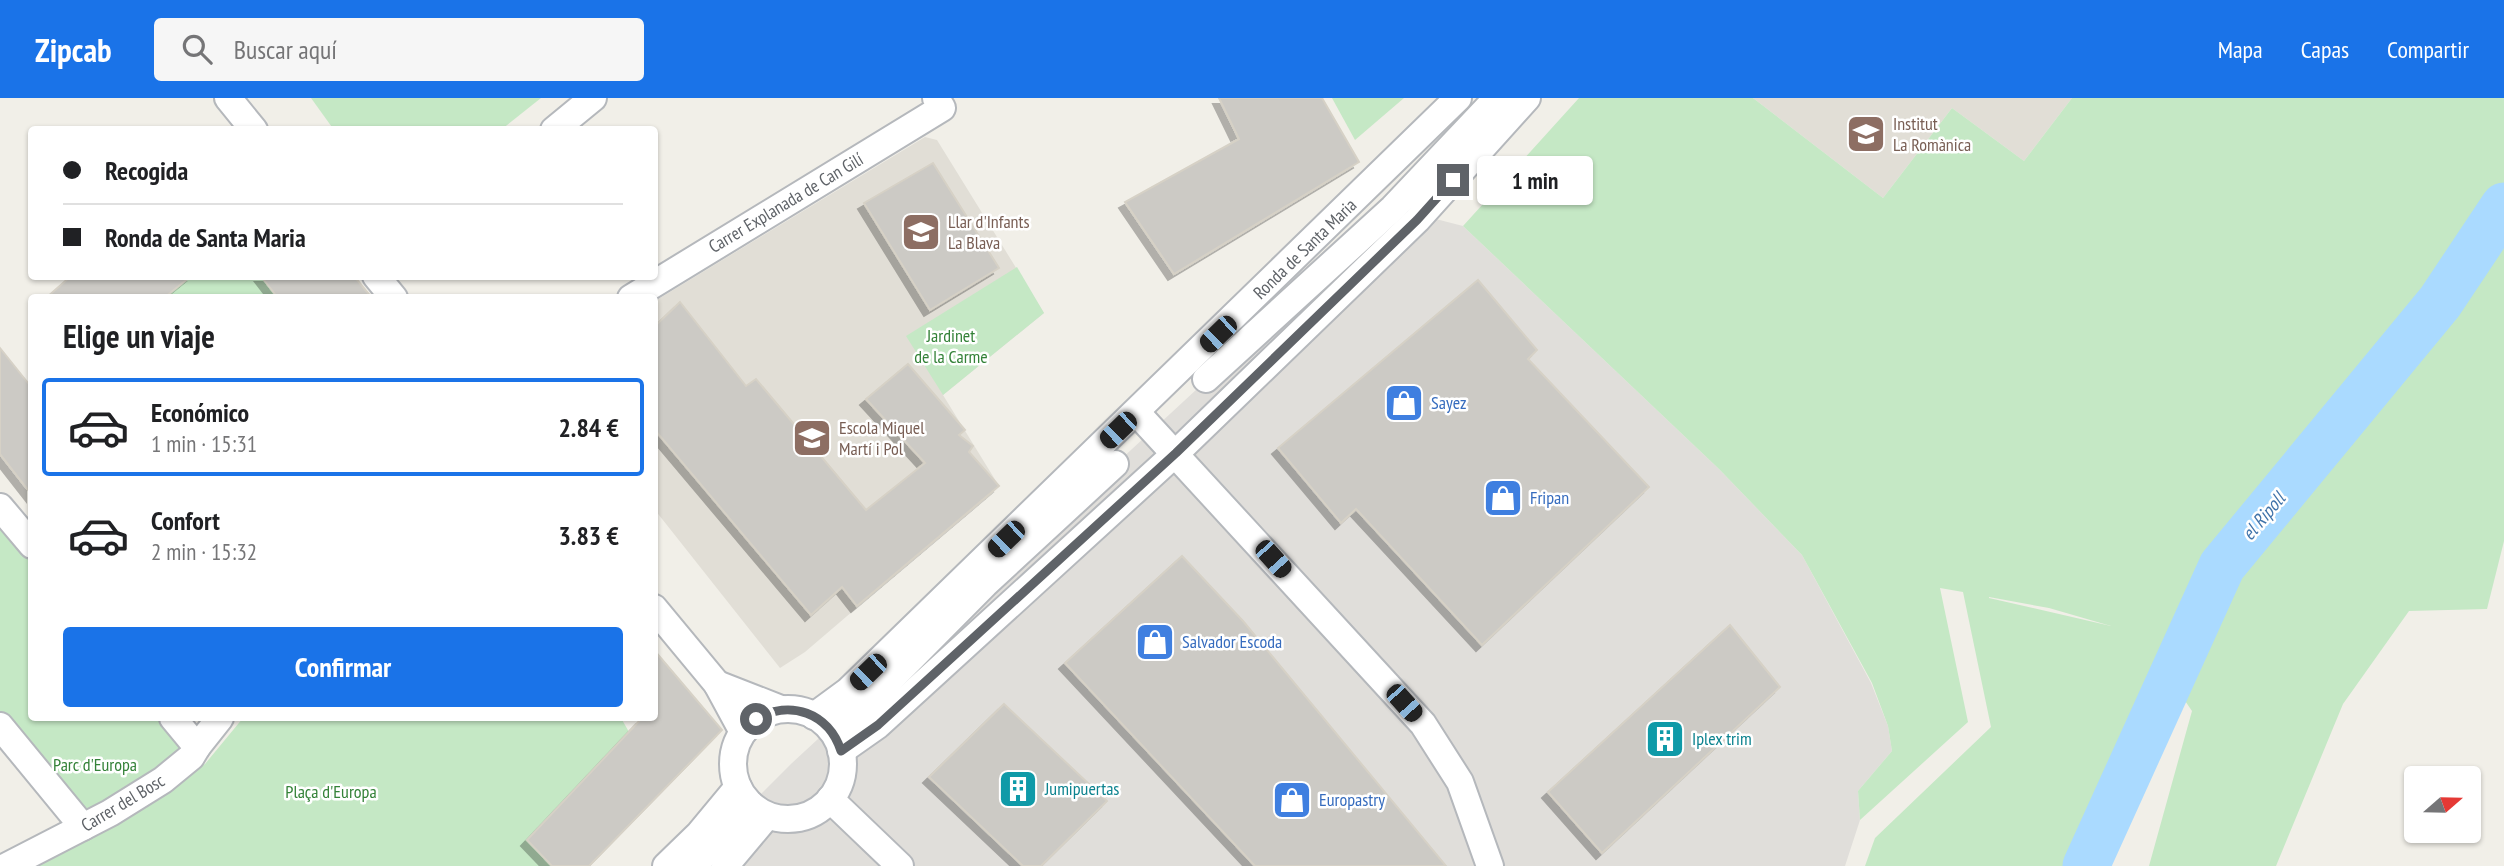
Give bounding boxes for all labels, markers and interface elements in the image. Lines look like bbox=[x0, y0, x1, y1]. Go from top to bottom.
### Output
search box bbox=[154, 18, 644, 81]
text: Zipcab bbox=[35, 28, 112, 71]
icon: search bbox=[178, 30, 216, 68]
text: Buscar aquí bbox=[234, 33, 337, 66]
text: Mapa bbox=[2218, 34, 2263, 65]
text: Capas bbox=[2301, 34, 2349, 65]
text: Compartir bbox=[2387, 34, 2469, 65]
place label: Institut La Romànica bbox=[1893, 112, 1971, 156]
school or university icon: Institut La Romànica bbox=[1845, 113, 1887, 155]
street label: Carrer Explanada de Can Gilí bbox=[704, 147, 867, 258]
text: Recogida bbox=[105, 154, 188, 187]
callout: 1 min bbox=[1478, 155, 1593, 204]
route end bbox=[1437, 164, 1469, 196]
text: 1 min bbox=[1512, 166, 1558, 195]
street label: Ronda de Santa Maria bbox=[1248, 193, 1361, 304]
place label: Llar d'Infants La Blava bbox=[948, 210, 1030, 254]
school or university icon: Llar d'Infants La Blava bbox=[900, 211, 942, 253]
text: Ronda de Santa Maria bbox=[105, 221, 306, 254]
car bbox=[1196, 312, 1241, 356]
text: Elige un viaje bbox=[63, 315, 215, 357]
park label: Jardinet de la Carme bbox=[914, 324, 988, 368]
shop icon: Sayez bbox=[1383, 382, 1425, 424]
place label: Sayez bbox=[1431, 391, 1466, 414]
icon: car bbox=[67, 396, 130, 459]
text: Económico bbox=[151, 396, 249, 429]
car bbox=[1096, 408, 1141, 452]
text: 2.84 € bbox=[558, 411, 619, 444]
place label: Escola Miquel Martí i Pol bbox=[839, 416, 925, 460]
school or university icon: Escola Miquel Martí i Pol bbox=[791, 417, 833, 459]
text: 1 min · 15:31 bbox=[151, 429, 257, 458]
shop icon: Fripan bbox=[1482, 477, 1524, 519]
place label: Fripan bbox=[1530, 486, 1569, 509]
water label: el Ripoll bbox=[2236, 486, 2291, 545]
icon: car bbox=[67, 504, 130, 567]
text: Confort bbox=[151, 504, 220, 537]
car bbox=[984, 517, 1029, 561]
text: 3.83 € bbox=[558, 519, 619, 552]
car bbox=[1252, 536, 1295, 582]
text: 2 min · 15:32 bbox=[151, 537, 257, 566]
shop icon: Salvador Escoda bbox=[1134, 621, 1176, 663]
button: Confirmar bbox=[63, 627, 623, 707]
place label: Salvador Escoda bbox=[1182, 630, 1282, 653]
car bbox=[846, 650, 891, 694]
car bbox=[1383, 680, 1426, 726]
route start bbox=[740, 703, 772, 735]
building icon: Iplex trim bbox=[1644, 718, 1686, 760]
place label: Iplex trim bbox=[1692, 727, 1752, 750]
park label: Parc d'Europa bbox=[53, 753, 137, 776]
north arrow bbox=[2404, 766, 2482, 844]
map controls bbox=[2404, 766, 2481, 843]
street label: Carrer del Bosc bbox=[77, 768, 169, 836]
building icon: Jumipuertas bbox=[997, 768, 1039, 810]
place label: Jumipuertas bbox=[1044, 777, 1119, 800]
shop icon: Europastry bbox=[1271, 779, 1313, 821]
park label: Plaça d'Europa bbox=[285, 780, 377, 803]
place label: Europastry bbox=[1319, 788, 1385, 811]

